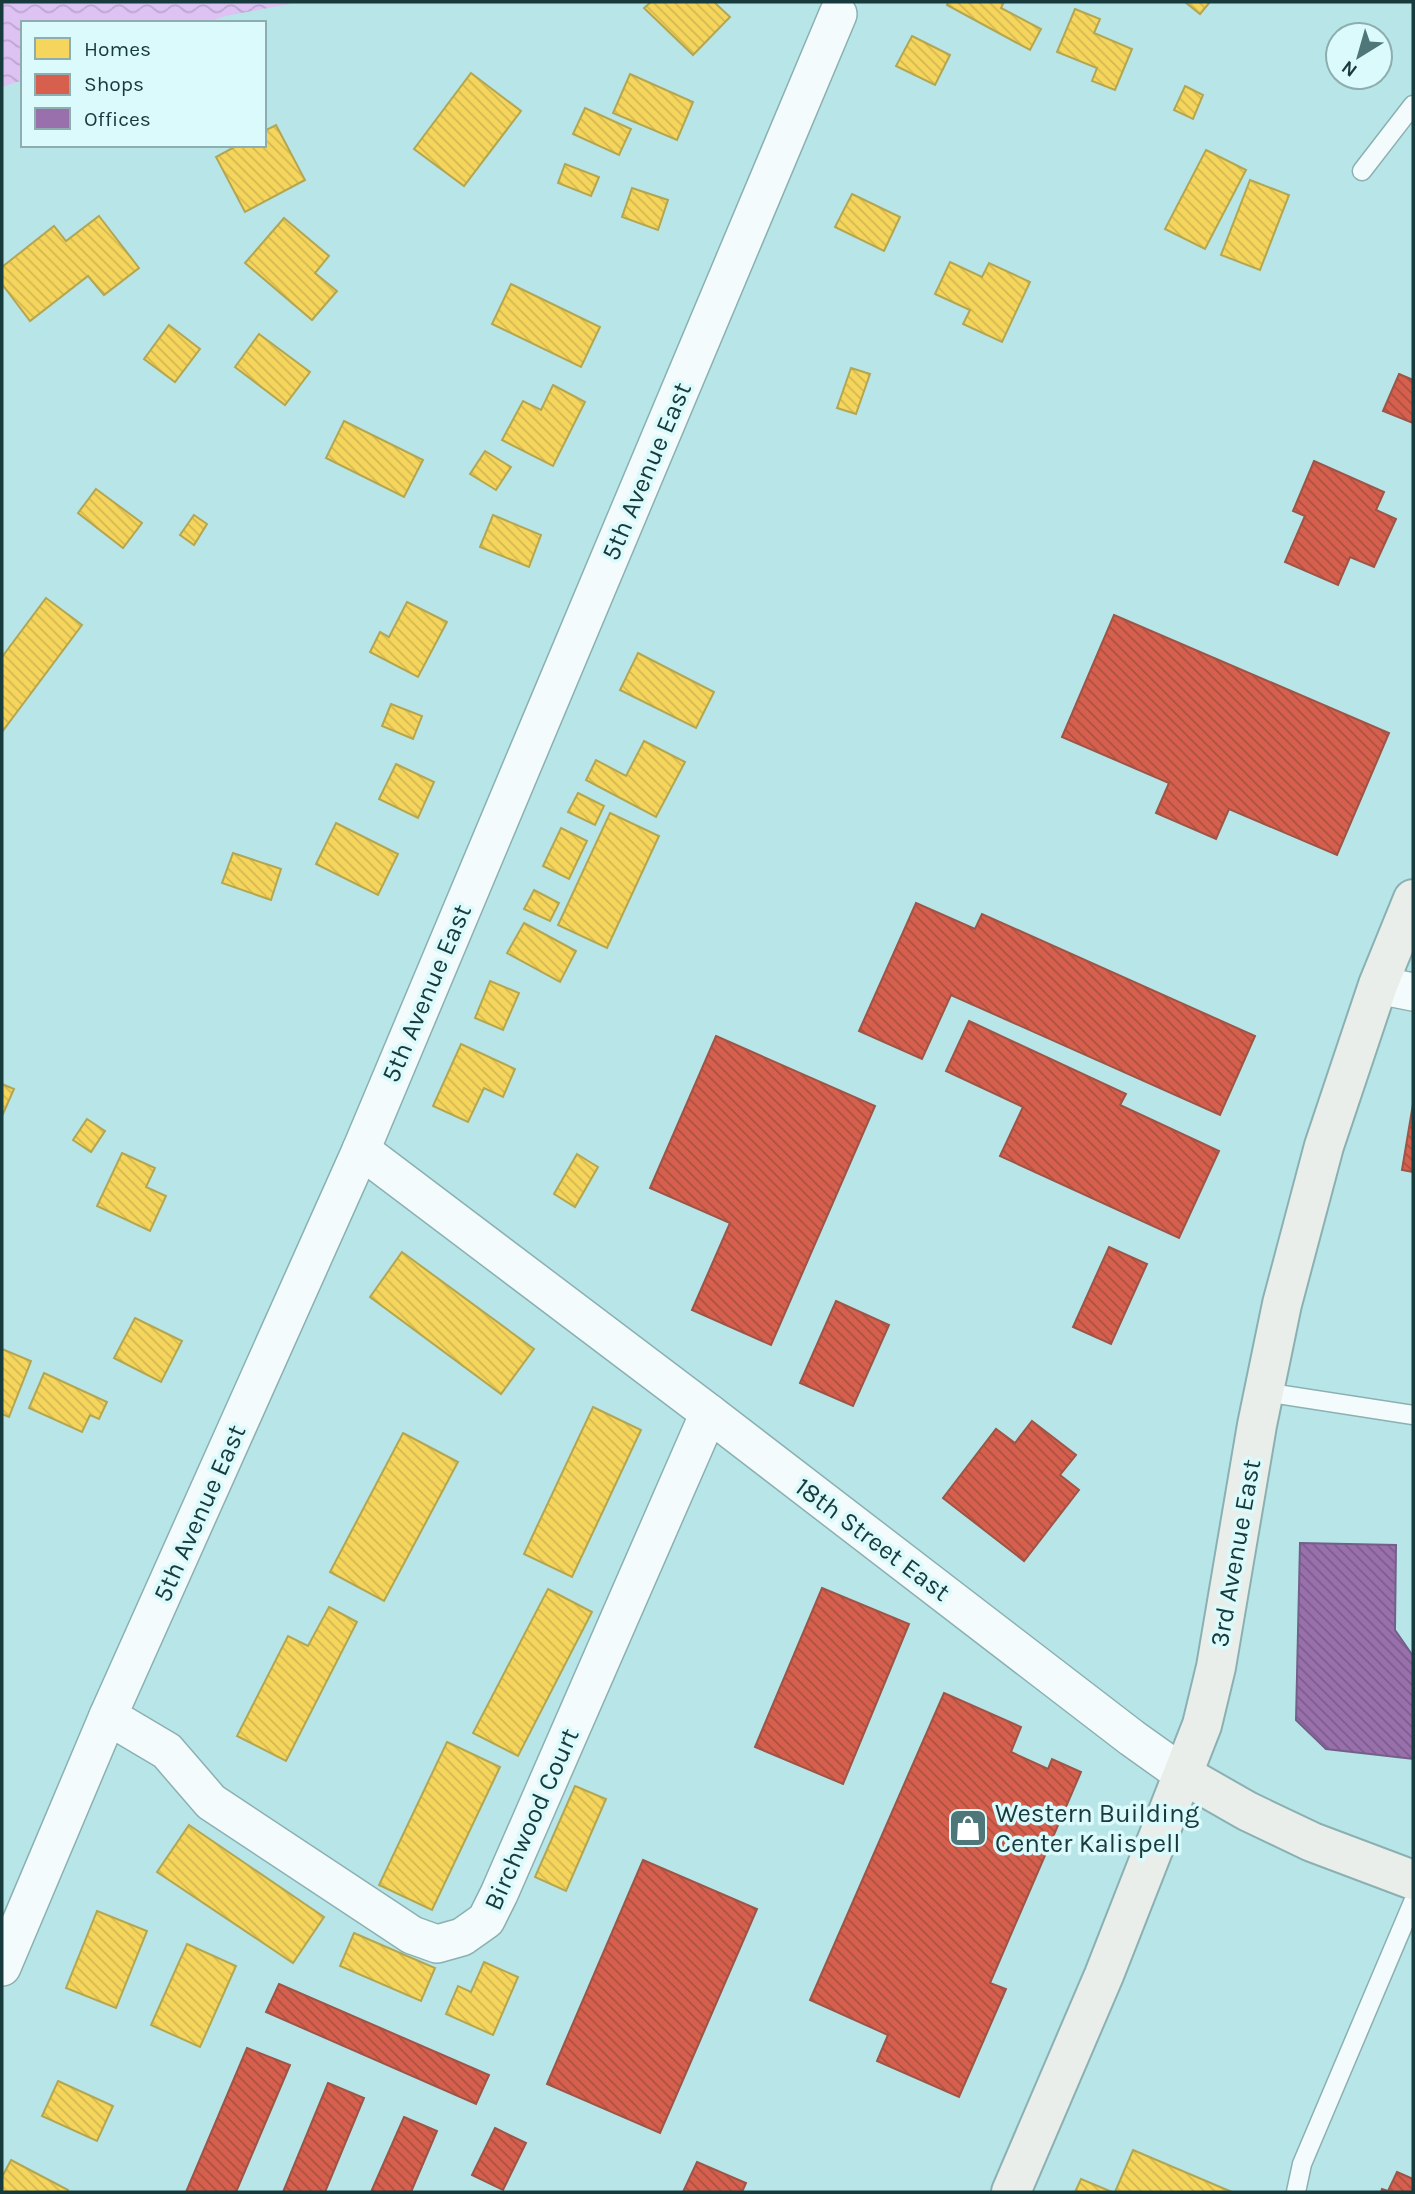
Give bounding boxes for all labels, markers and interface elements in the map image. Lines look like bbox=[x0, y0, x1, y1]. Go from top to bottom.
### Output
legend bbox=[21, 21, 266, 147]
north arrow bbox=[1324, 21, 1394, 91]
text: Homes bbox=[84, 37, 151, 61]
text: N bbox=[1337, 56, 1361, 82]
text: Shops bbox=[84, 72, 144, 96]
text: Offices bbox=[84, 107, 151, 131]
street label: 5th Avenue East bbox=[595, 377, 698, 565]
street label: 5th Avenue East bbox=[375, 899, 478, 1087]
street label: 5th Avenue East bbox=[147, 1420, 252, 1606]
street label: 3rd Avenue East bbox=[1204, 1456, 1267, 1650]
street label: 18th Street East bbox=[789, 1471, 957, 1608]
street label: Birchwood Court bbox=[477, 1723, 586, 1915]
place label: Western Building Center Kalispell bbox=[995, 1798, 1200, 1859]
shop icon: Western Building Center Kalispell bbox=[947, 1807, 989, 1849]

